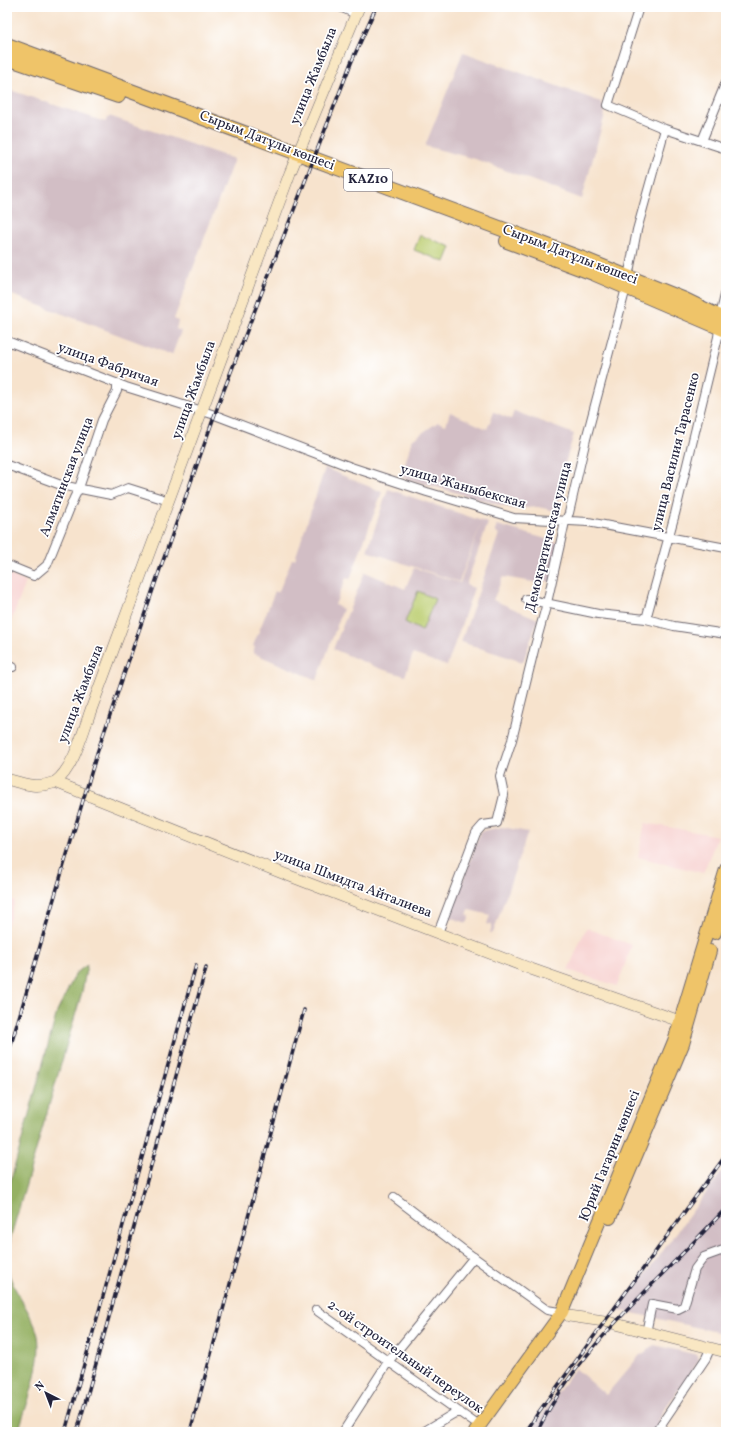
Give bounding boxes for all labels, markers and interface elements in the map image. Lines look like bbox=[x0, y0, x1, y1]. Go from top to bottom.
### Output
street label: улица Жамбыла bbox=[286, 24, 342, 128]
street label: Сырым Датұлы көшесі bbox=[197, 106, 337, 176]
road number: KAZ10 bbox=[344, 169, 392, 191]
street label: Сырым Датұлы көшесі bbox=[500, 220, 640, 290]
street label: улица Фабричая bbox=[55, 338, 161, 392]
street label: улица Жамбыла bbox=[167, 338, 221, 442]
street label: улица Василия Тарасенко bbox=[647, 371, 705, 533]
street label: Алматинская улица bbox=[35, 414, 99, 540]
street label: улица Жаныбекская bbox=[398, 460, 528, 514]
street label: Демократическая улица bbox=[521, 460, 577, 614]
street label: улица Жамбыла bbox=[54, 642, 108, 746]
street label: улица Шмидта Айталиева bbox=[271, 845, 435, 923]
street label: Юрий Гагарин көшесі bbox=[575, 1088, 645, 1224]
street label: 2-ой строительный переулок bbox=[323, 1296, 487, 1419]
north arrow bbox=[26, 1373, 66, 1413]
text: N bbox=[32, 1378, 48, 1395]

